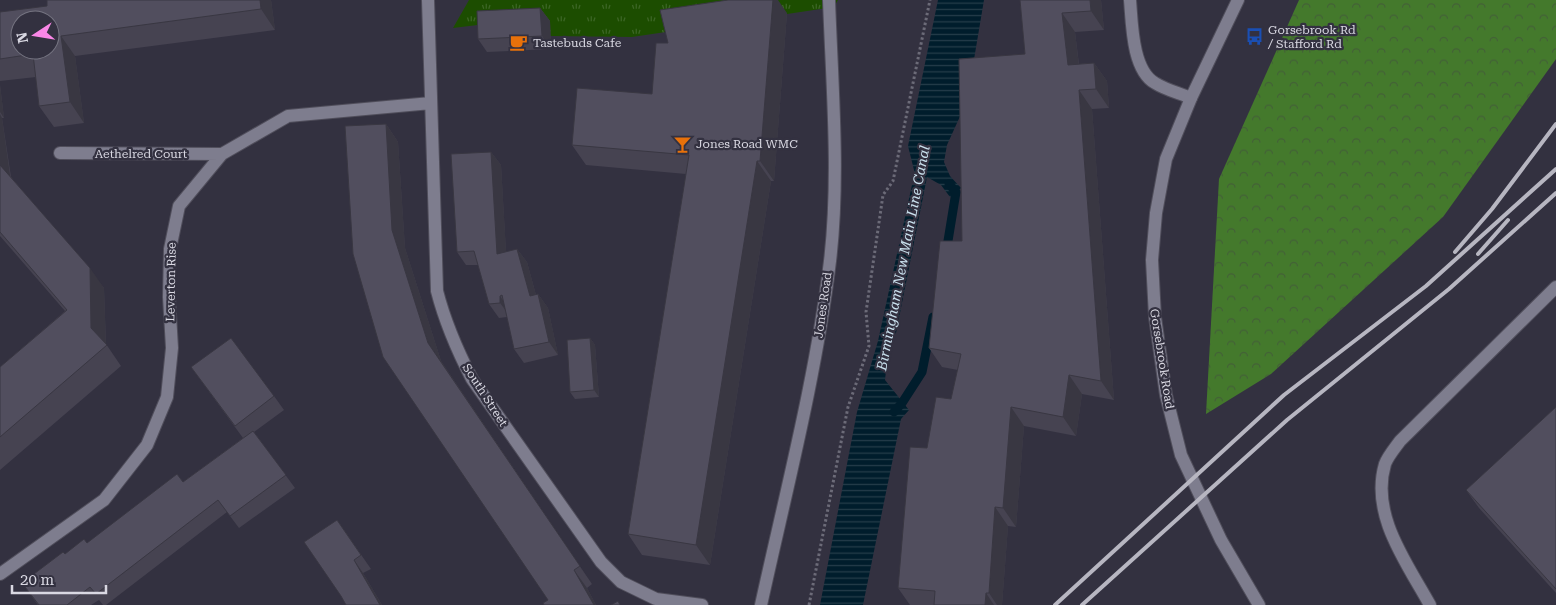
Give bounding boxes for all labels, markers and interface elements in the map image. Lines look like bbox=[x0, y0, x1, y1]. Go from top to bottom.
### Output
north arrow bbox=[10, 10, 60, 60]
place label: Gorsebrook Rd / Stafford Rd bbox=[1267, 23, 1356, 51]
bus stop icon: Gorsebrook Rd / Stafford Rd bbox=[1244, 27, 1264, 47]
text: N bbox=[13, 31, 31, 45]
cafe icon: Tastebuds Cafe bbox=[509, 33, 529, 53]
place label: Tastebuds Cafe bbox=[533, 36, 622, 50]
bar icon: Jones Road WMC bbox=[672, 134, 692, 154]
place label: Jones Road WMC bbox=[696, 137, 798, 151]
water label: Birmingham New Main Line Canal bbox=[873, 144, 933, 373]
street label: Aethelred Court bbox=[95, 147, 188, 161]
street label: Leverton Rise bbox=[163, 242, 179, 322]
street label: Jones Road bbox=[811, 271, 835, 339]
street label: Gorsebrook Road bbox=[1147, 308, 1177, 410]
street label: South Street bbox=[459, 361, 511, 430]
scale bar bbox=[12, 562, 106, 594]
text: 20 m bbox=[20, 571, 55, 589]

